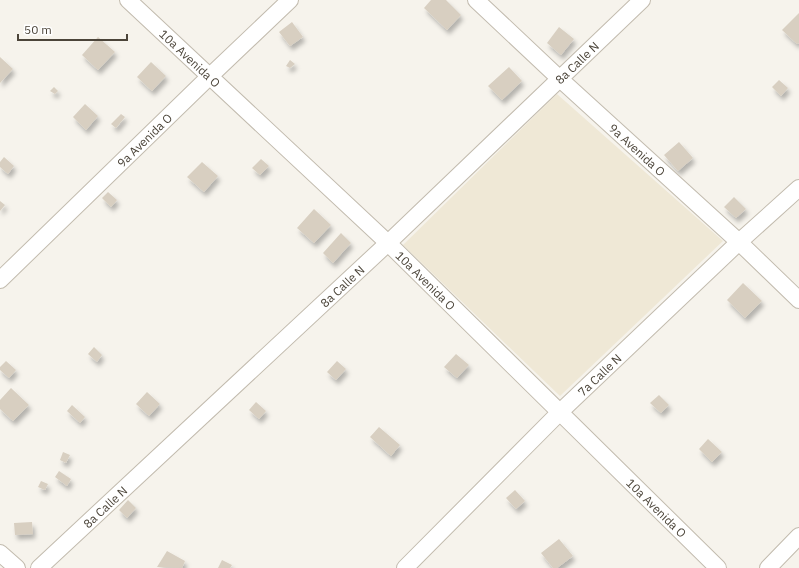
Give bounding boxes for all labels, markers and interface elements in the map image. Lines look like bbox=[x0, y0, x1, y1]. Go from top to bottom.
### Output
scale bar bbox=[18, 16, 127, 42]
text: 50 m bbox=[24, 22, 52, 37]
street label: 10a Avenida O bbox=[156, 26, 224, 90]
street label: 8a Calle N bbox=[552, 38, 602, 87]
street label: 9a Avenida O bbox=[114, 110, 175, 170]
street label: 9a Avenida O bbox=[606, 120, 669, 179]
street label: 10a Avenida O bbox=[393, 248, 459, 313]
street label: 8a Calle N bbox=[317, 262, 367, 310]
street label: 7a Calle N bbox=[574, 350, 624, 399]
street label: 10a Avenida O bbox=[624, 475, 690, 540]
street label: 8a Calle N bbox=[80, 483, 130, 531]

